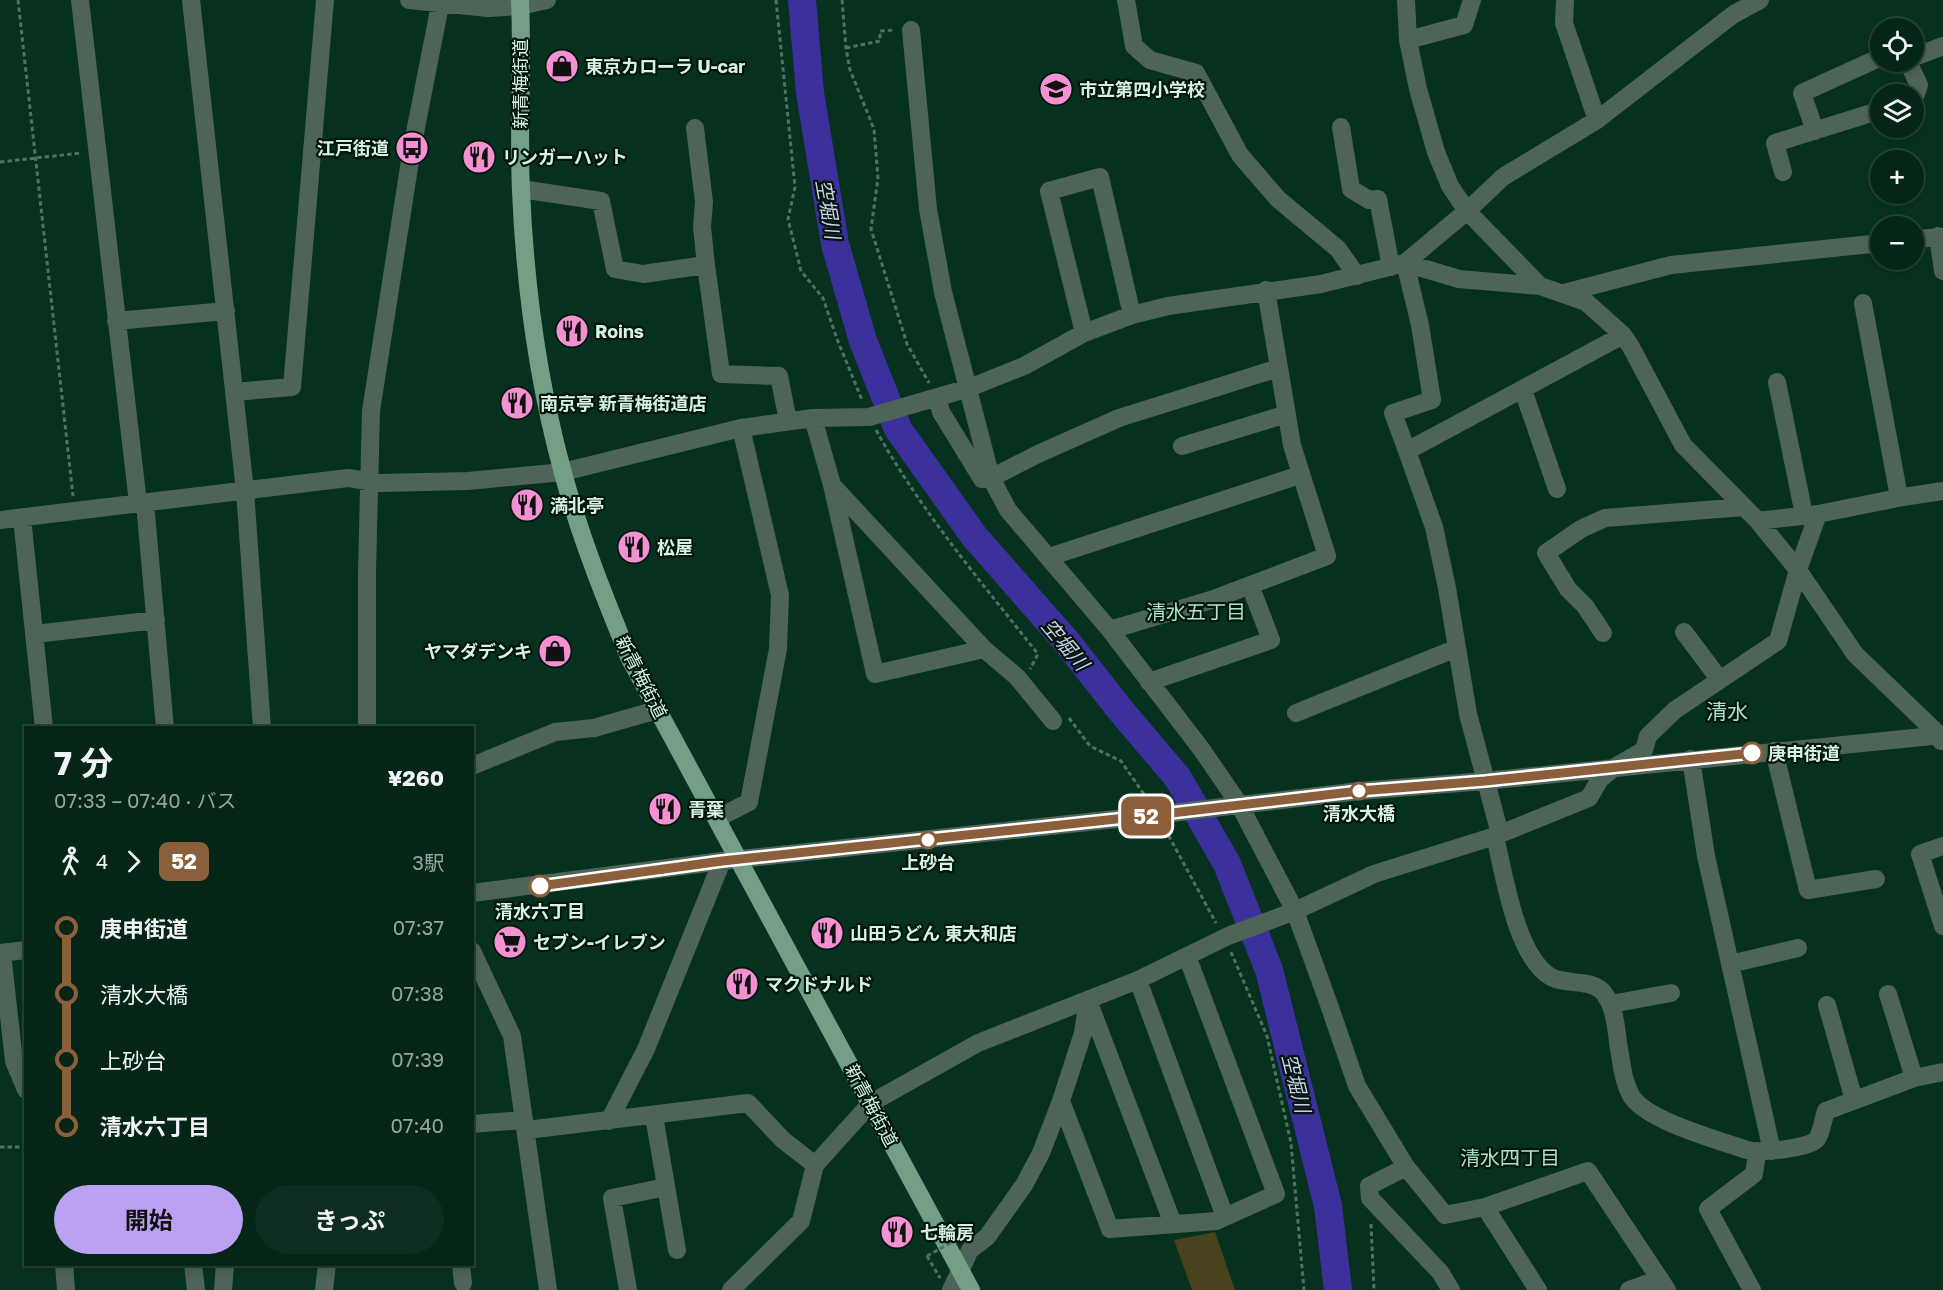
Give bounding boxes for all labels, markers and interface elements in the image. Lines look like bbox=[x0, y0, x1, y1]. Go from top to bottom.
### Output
map controls bbox=[1870, 18, 1924, 270]
button: locate bbox=[1870, 18, 1924, 72]
street label: 新青梅街道 bbox=[509, 39, 531, 129]
shop icon: 東京カローラ U-car bbox=[544, 48, 580, 84]
place label: 東京カローラ U-car bbox=[585, 55, 745, 77]
school or university icon: 市立第四小学校 bbox=[1038, 71, 1074, 107]
place label: 市立第四小学校 bbox=[1079, 78, 1205, 100]
button: layers bbox=[1870, 84, 1924, 138]
bus stop icon: 江戸街道 bbox=[394, 130, 430, 166]
place label: 江戸街道 bbox=[317, 137, 389, 159]
restaurant icon: リンガーハット bbox=[461, 139, 497, 175]
place label: リンガーハット bbox=[502, 146, 628, 168]
button: + bbox=[1870, 150, 1924, 204]
water label: 空堀川 bbox=[812, 177, 846, 243]
button: − bbox=[1870, 216, 1924, 270]
restaurant icon: Roins bbox=[554, 313, 590, 349]
place label: Roins bbox=[595, 320, 644, 342]
restaurant icon: 南京亭 新青梅街道店 bbox=[499, 385, 535, 421]
place label: 南京亭 新青梅街道店 bbox=[540, 392, 707, 414]
restaurant icon: 満北亭 bbox=[509, 487, 545, 523]
place label: 満北亭 bbox=[550, 494, 604, 516]
restaurant icon: 松屋 bbox=[616, 529, 652, 565]
place label: 松屋 bbox=[657, 536, 693, 558]
district label: 清水五丁目 bbox=[1146, 599, 1246, 623]
water label: 空堀川 bbox=[1038, 613, 1096, 676]
street label: 新青梅街道 bbox=[612, 632, 672, 722]
shop icon: ヤマダデンキ bbox=[537, 633, 573, 669]
place label: ヤマダデンキ bbox=[424, 640, 532, 662]
district label: 清水 bbox=[1706, 698, 1748, 724]
marker: 庚申街道 bbox=[1741, 742, 1763, 764]
place label: 庚申街道 bbox=[1768, 742, 1840, 764]
text: 7 分 bbox=[54, 743, 113, 782]
text: ¥260 bbox=[388, 764, 444, 791]
marker: 清水大橋 bbox=[1350, 782, 1368, 800]
text: 07:33 – 07:40 · バス bbox=[54, 788, 237, 812]
restaurant icon: 青葉 bbox=[647, 791, 683, 827]
line badge: 52 bbox=[1119, 796, 1173, 836]
place label: 青葉 bbox=[688, 798, 724, 820]
place label: 清水大橋 bbox=[1323, 802, 1395, 824]
text: 52 bbox=[1133, 803, 1159, 829]
marker: 上砂台 bbox=[919, 831, 937, 849]
icon: walk bbox=[54, 845, 87, 878]
icon: forward bbox=[117, 845, 150, 878]
text: 52 bbox=[171, 848, 197, 874]
text: 4 bbox=[96, 849, 108, 873]
text: 3駅 bbox=[412, 850, 444, 874]
place label: 上砂台 bbox=[901, 851, 955, 873]
marker: 清水六丁目 bbox=[529, 875, 551, 897]
place label: 清水六丁目 bbox=[495, 900, 585, 922]
text: 庚申街道 bbox=[100, 915, 188, 942]
text: 07:37 bbox=[393, 915, 444, 939]
restaurant icon: 山田うどん 東大和店 bbox=[809, 915, 845, 951]
place label: 山田うどん 東大和店 bbox=[850, 922, 1017, 944]
supermarket icon: セブン-イレブン bbox=[492, 924, 528, 960]
place label: セブン-イレブン bbox=[533, 931, 666, 953]
restaurant icon: マクドナルド bbox=[724, 966, 760, 1002]
place label: マクドナルド bbox=[765, 973, 873, 995]
text: 清水大橋 bbox=[100, 981, 188, 1008]
text: 07:38 bbox=[391, 981, 444, 1005]
text: 上砂台 bbox=[100, 1047, 166, 1074]
text: 07:39 bbox=[391, 1047, 444, 1071]
water label: 空堀川 bbox=[1278, 1051, 1316, 1117]
street label: 新青梅街道 bbox=[841, 1060, 903, 1150]
text: 清水六丁目 bbox=[100, 1113, 210, 1140]
text: 07:40 bbox=[390, 1113, 444, 1137]
district label: 清水四丁目 bbox=[1460, 1145, 1560, 1169]
button: 開始 bbox=[54, 1185, 243, 1254]
button: きっぷ bbox=[255, 1185, 444, 1254]
restaurant icon: 七輪房 bbox=[879, 1214, 915, 1250]
place label: 七輪房 bbox=[920, 1221, 974, 1243]

